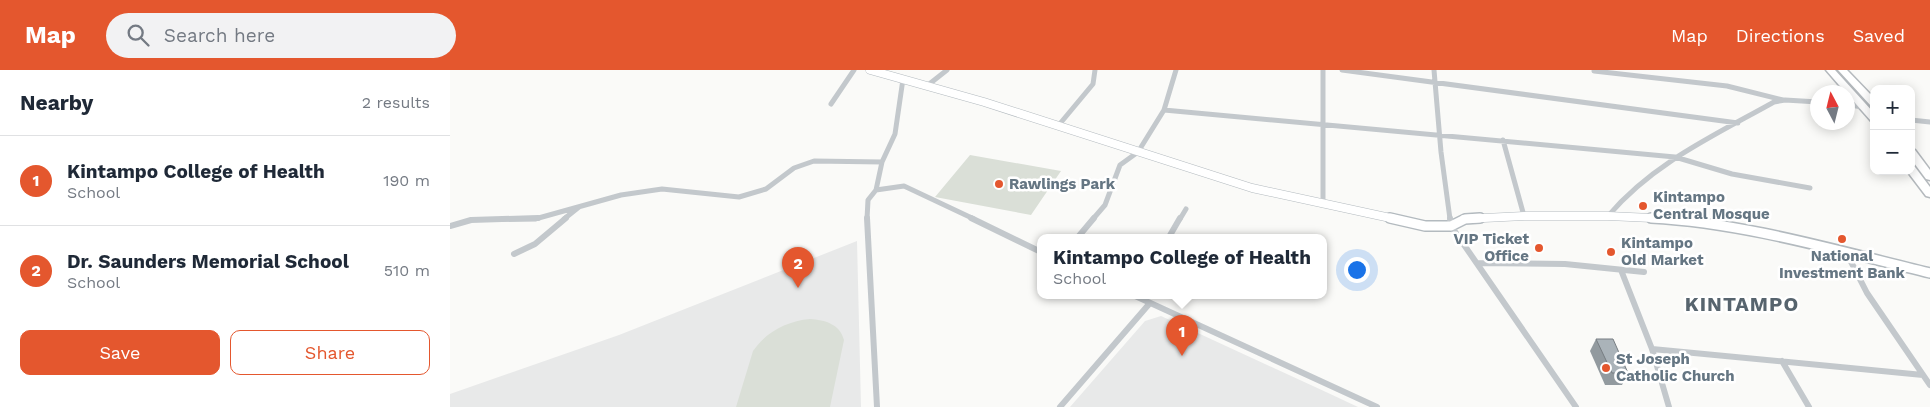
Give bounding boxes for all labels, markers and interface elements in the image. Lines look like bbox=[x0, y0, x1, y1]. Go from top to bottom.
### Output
search box bbox=[106, 13, 456, 58]
text: Map bbox=[25, 21, 76, 49]
icon: search bbox=[124, 21, 152, 49]
text: Search here bbox=[164, 24, 275, 47]
text: Map bbox=[1671, 25, 1708, 46]
text: Directions bbox=[1736, 25, 1825, 46]
text: Saved bbox=[1853, 25, 1905, 46]
north arrow bbox=[1810, 85, 1855, 130]
map controls bbox=[1870, 85, 1915, 175]
button: + bbox=[1870, 85, 1915, 130]
text: Nearby bbox=[20, 90, 93, 115]
text: 2 results bbox=[362, 93, 430, 112]
button: − bbox=[1870, 130, 1915, 175]
text: Kintampo College of Health bbox=[67, 160, 325, 183]
text: 1 bbox=[33, 171, 39, 190]
text: 190 m bbox=[383, 171, 430, 190]
place label: Rawlings Park bbox=[1009, 175, 1116, 193]
marker: Rawlings Park bbox=[993, 178, 1005, 190]
text: School bbox=[67, 183, 120, 202]
place label: Kintampo Central Mosque bbox=[1653, 188, 1770, 223]
marker: Kintampo Central Mosque bbox=[1637, 200, 1649, 212]
place label: VIP Ticket Office bbox=[1454, 230, 1529, 265]
marker: National Investment Bank bbox=[1836, 233, 1848, 245]
popup bbox=[1037, 234, 1327, 299]
place label: Kintampo Old Market bbox=[1621, 234, 1704, 269]
marker: VIP Ticket Office bbox=[1533, 242, 1545, 254]
text: Kintampo College of Health bbox=[1053, 246, 1311, 269]
marker: Kintampo Old Market bbox=[1605, 246, 1617, 258]
pin: 2 bbox=[782, 247, 814, 288]
place label: National Investment Bank bbox=[1779, 247, 1906, 282]
text: Dr. Saunders Memorial School bbox=[67, 250, 349, 273]
your location bbox=[1344, 257, 1370, 283]
text: 2 bbox=[31, 261, 41, 280]
text: 510 m bbox=[384, 261, 430, 280]
text: School bbox=[1053, 269, 1106, 288]
text: School bbox=[67, 273, 120, 292]
district label: KINTAMPO bbox=[1685, 292, 1799, 316]
pin: 1 bbox=[1166, 315, 1198, 356]
button: Save bbox=[20, 330, 220, 375]
button: Share bbox=[230, 330, 430, 375]
place label: St Joseph Catholic Church bbox=[1616, 350, 1735, 385]
marker: St Joseph Catholic Church bbox=[1600, 362, 1612, 374]

